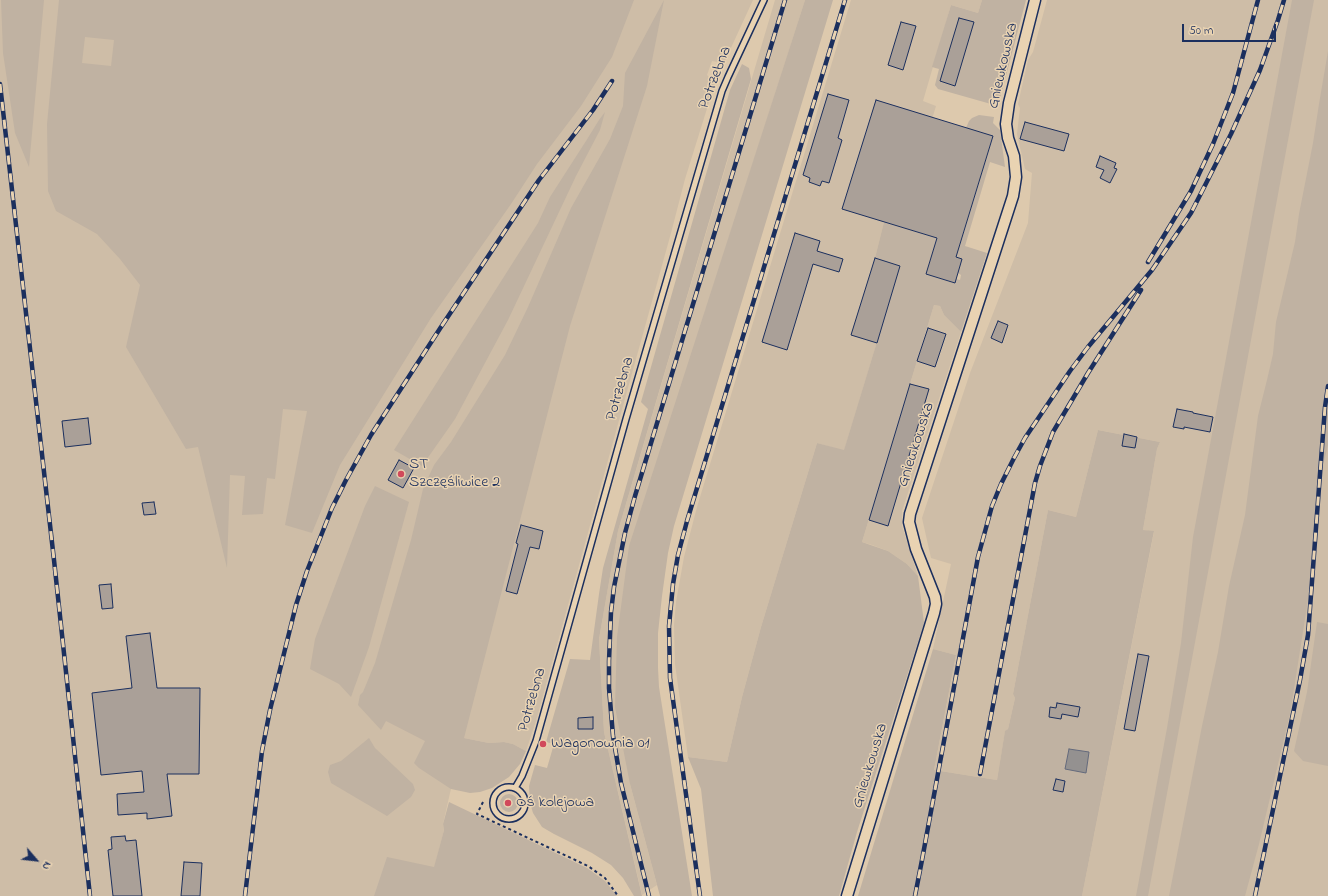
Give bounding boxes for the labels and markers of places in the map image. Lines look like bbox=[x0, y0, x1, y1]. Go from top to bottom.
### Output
place label: ST Szczęśliwice 2 bbox=[409, 455, 500, 493]
marker: ST Szczęśliwice 2 bbox=[396, 469, 406, 479]
place label: Wagonownia 01 bbox=[551, 734, 650, 754]
marker: Wagonownia 01 bbox=[538, 739, 548, 749]
place label: Oś kolejowa bbox=[516, 793, 594, 813]
marker: Oś kolejowa bbox=[503, 798, 513, 808]

